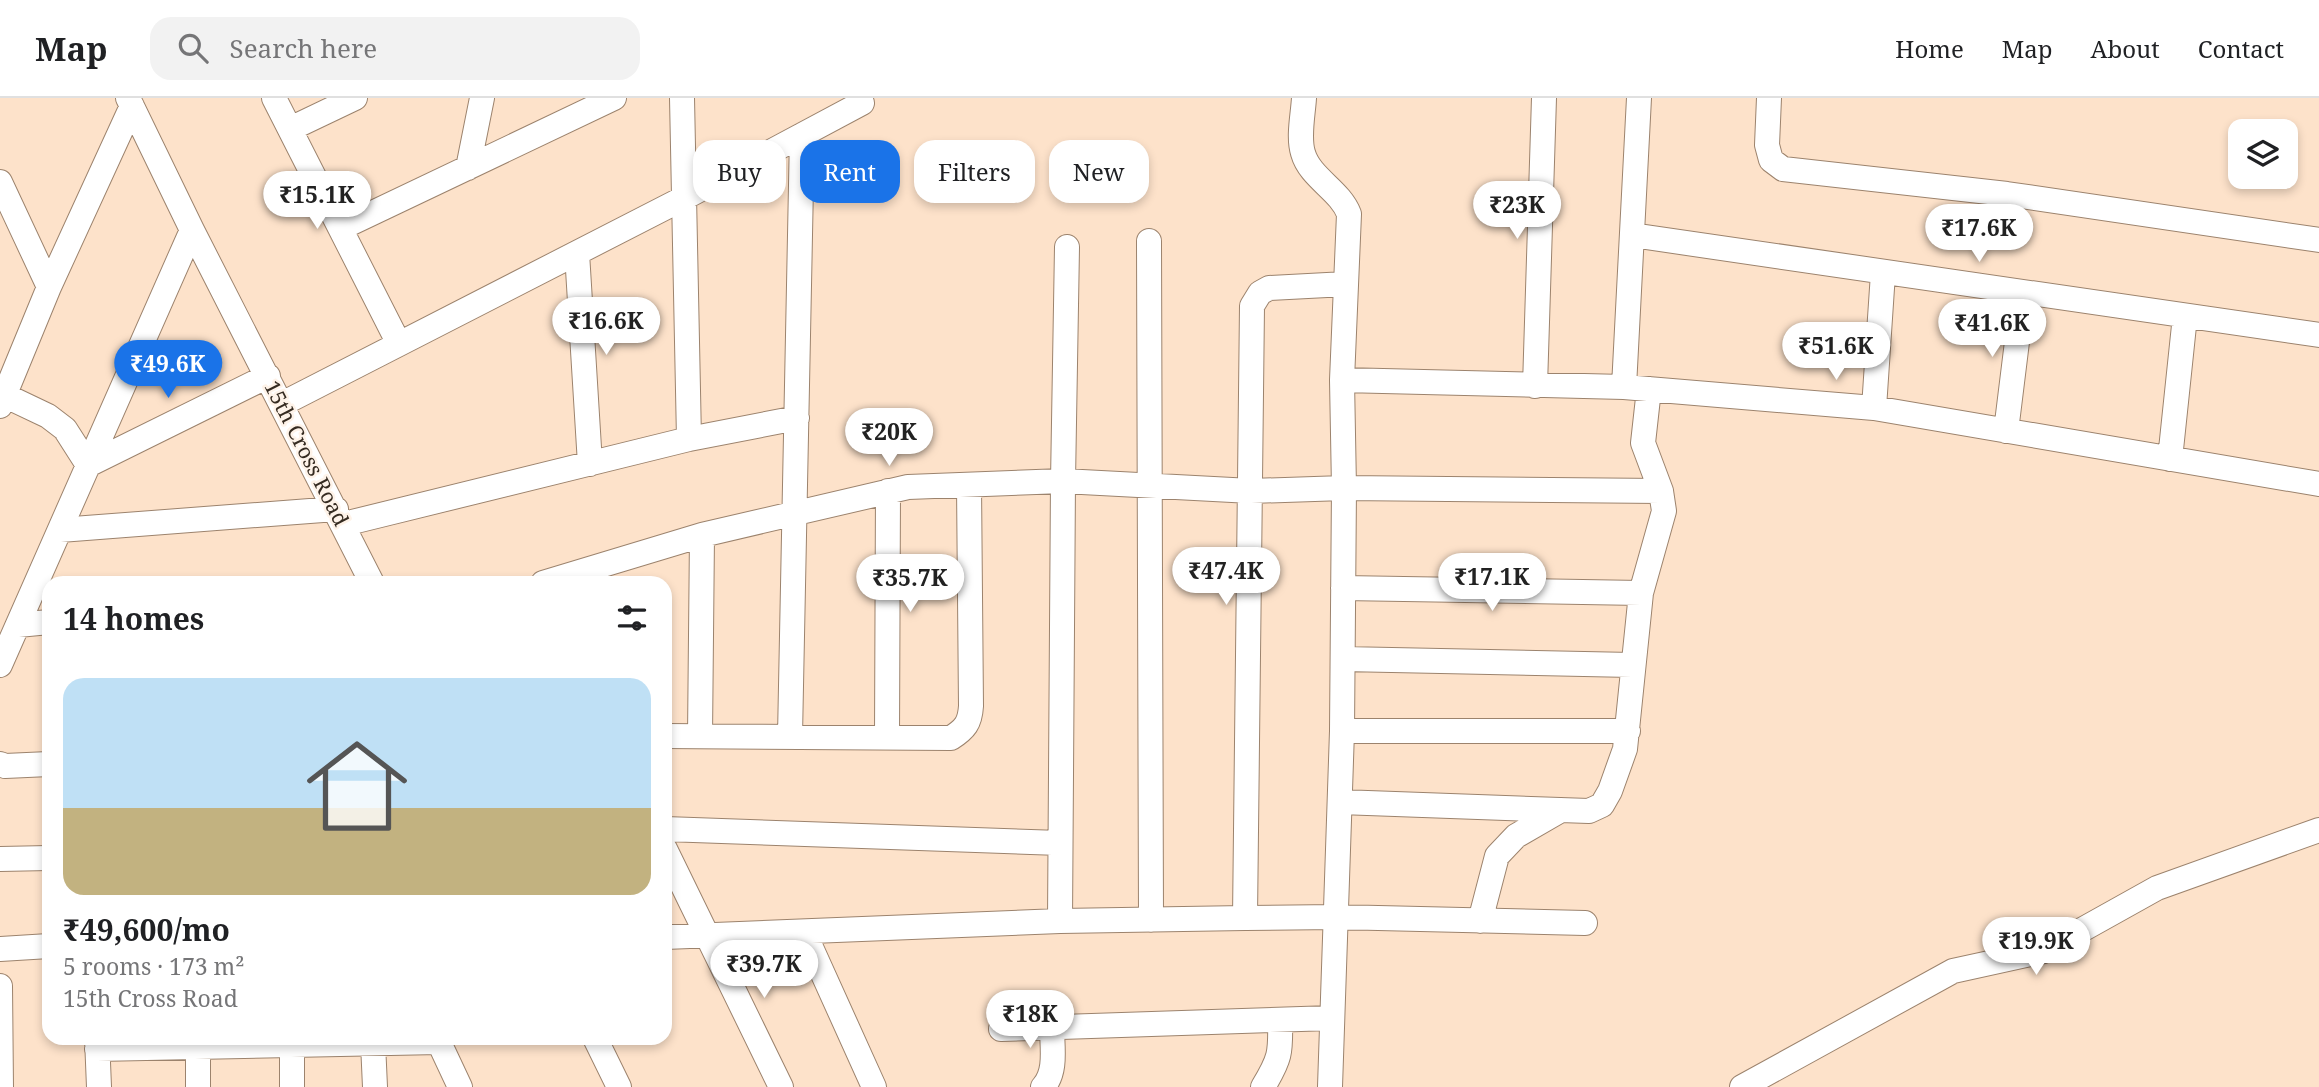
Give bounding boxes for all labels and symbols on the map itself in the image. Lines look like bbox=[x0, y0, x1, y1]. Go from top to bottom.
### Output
pin: ₹15.1K bbox=[260, 172, 374, 231]
pin: ₹23K bbox=[1476, 181, 1558, 241]
pin: ₹17.6K bbox=[1922, 204, 2036, 264]
pin: ₹16.6K bbox=[549, 298, 663, 357]
pin: ₹41.6K bbox=[1935, 300, 2049, 359]
pin: ₹51.6K bbox=[1779, 322, 1893, 382]
pin: ₹49.6K bbox=[111, 341, 225, 400]
street label: 15th Cross Road bbox=[258, 376, 356, 531]
pin: ₹20K bbox=[848, 408, 930, 468]
pin: ₹47.4K bbox=[1169, 547, 1283, 607]
pin: ₹35.7K bbox=[853, 554, 967, 614]
pin: ₹17.1K bbox=[1435, 554, 1549, 613]
pin: ₹19.9K bbox=[1979, 918, 2093, 977]
pin: ₹39.7K bbox=[707, 940, 821, 1000]
pin: ₹18K bbox=[989, 990, 1071, 1050]

